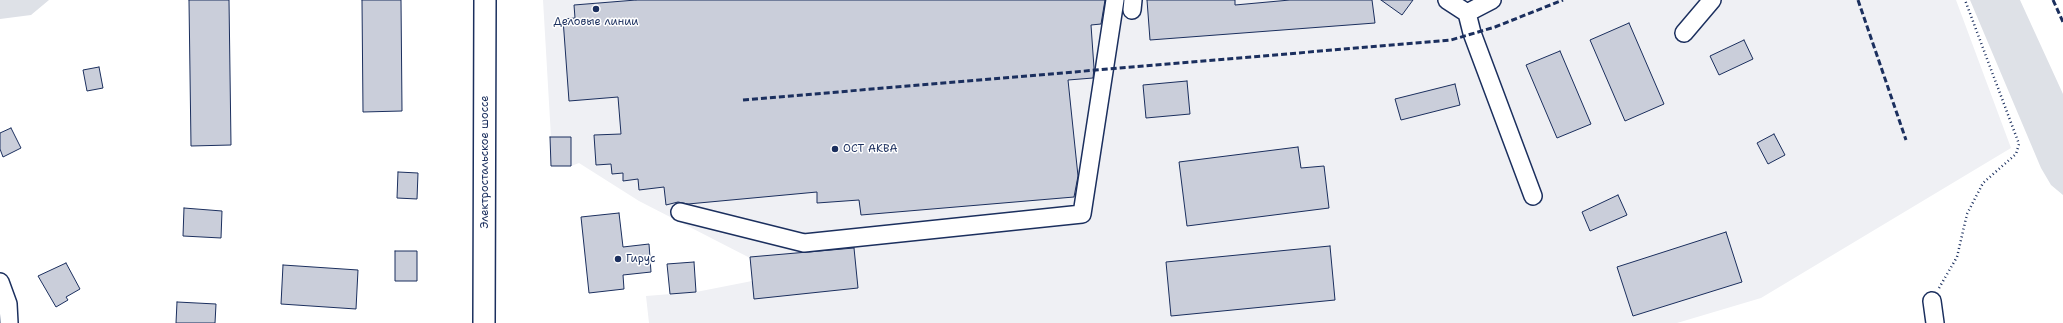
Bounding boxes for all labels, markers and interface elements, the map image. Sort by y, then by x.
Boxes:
marker: Деловые линии [591,4,601,14]
place label: Деловые линии [554,15,638,29]
street label: Электростальское шоссе [478,95,492,229]
place label: ОСТ АКВА [843,142,897,156]
marker: ОСТ АКВА [830,144,840,154]
place label: Гирус [626,252,656,266]
marker: Гирус [613,254,623,264]

